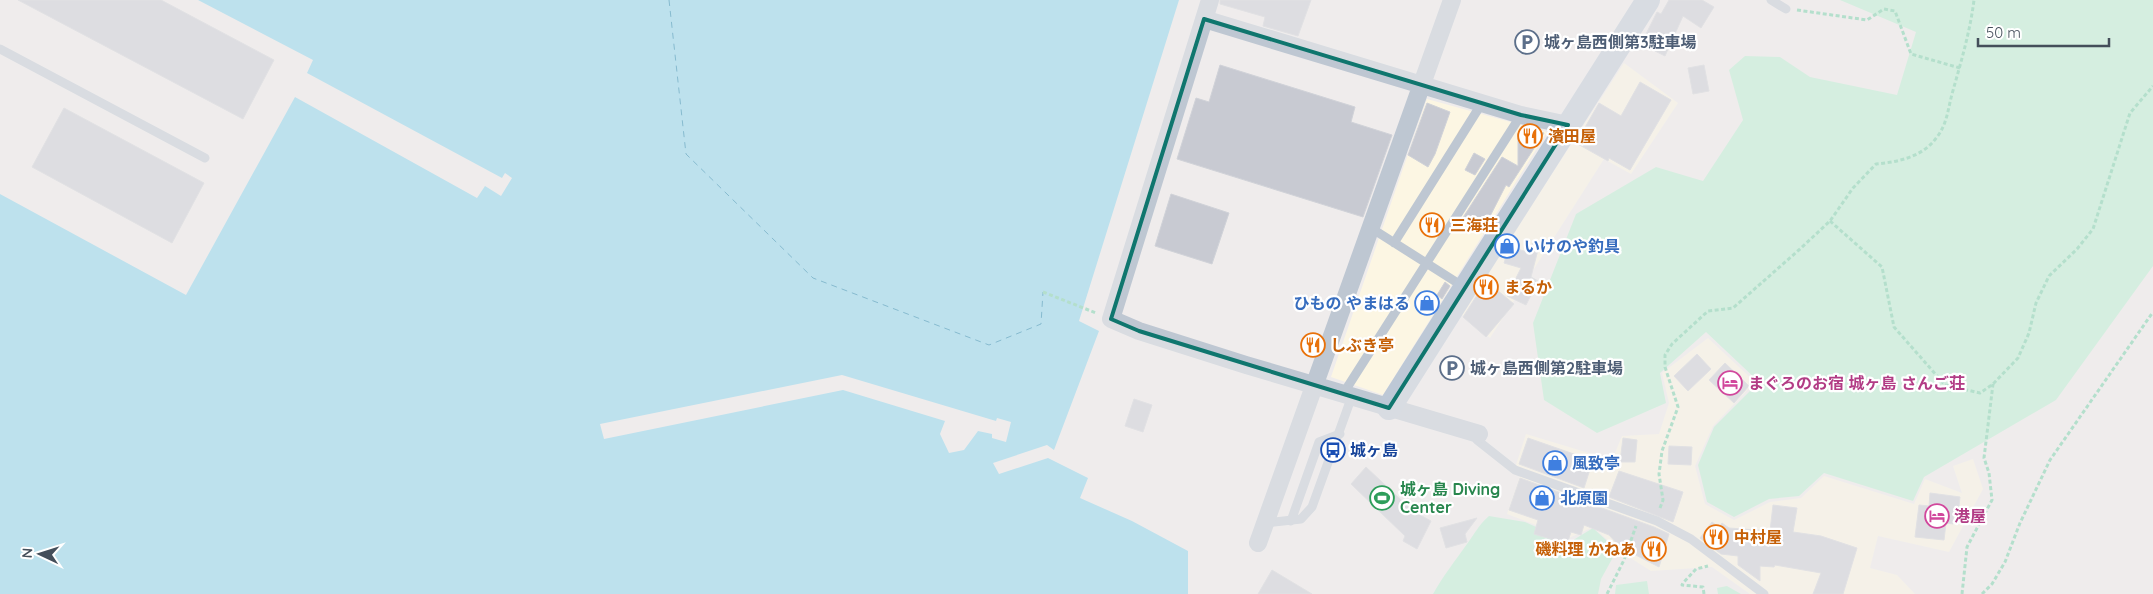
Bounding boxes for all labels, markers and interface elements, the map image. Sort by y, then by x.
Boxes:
scale bar [1978,15,2109,47]
text: 50 m [1986,23,2021,42]
parking icon: 城ヶ島西側第3駐車場 [1514,29,1540,55]
place label: 城ヶ島西側第3駐車場 [1544,32,1697,52]
restaurant icon: 濱田屋 [1517,123,1543,149]
place label: 濱田屋 [1548,126,1596,146]
restaurant icon: 三海荘 [1419,212,1445,238]
place label: 三海荘 [1450,215,1498,235]
shop icon: いけのや釣具 [1494,233,1520,259]
place label: いけのや釣具 [1524,236,1620,256]
restaurant icon: まるか [1473,274,1499,300]
place label: まるか [1504,277,1552,297]
shop icon: ひもの やまはる [1414,290,1440,316]
place label: ひもの やまはる [1294,293,1410,313]
restaurant icon: しぶき亭 [1300,332,1326,358]
place label: しぶき亭 [1330,335,1394,355]
parking icon: 城ヶ島西側第2駐車場 [1439,355,1465,381]
place label: 城ヶ島西側第2駐車場 [1470,358,1623,378]
hotel icon: まぐろのお宿 城ヶ島 さんご荘 [1717,370,1743,396]
place label: まぐろのお宿 城ヶ島 さんご荘 [1748,373,1965,393]
bus stop icon: 城ヶ島 [1320,437,1346,463]
place label: 城ヶ島 [1350,440,1398,460]
shop icon: 風致亭 [1542,450,1568,476]
place label: 風致亭 [1572,453,1620,473]
place label: 城ヶ島 Diving Center [1400,479,1500,517]
sports icon: 城ヶ島 Diving Center [1369,485,1395,511]
shop icon: 北原園 [1529,485,1555,511]
place label: 北原園 [1560,488,1608,508]
hotel icon: 港屋 [1924,503,1950,529]
place label: 港屋 [1954,506,1986,526]
restaurant icon: 中村屋 [1703,524,1729,550]
place label: 中村屋 [1734,527,1782,547]
north arrow [15,529,65,579]
restaurant icon: 磯料理 かねあ [1641,536,1667,562]
place label: 磯料理 かねあ [1536,539,1636,559]
text: N [18,547,36,559]

